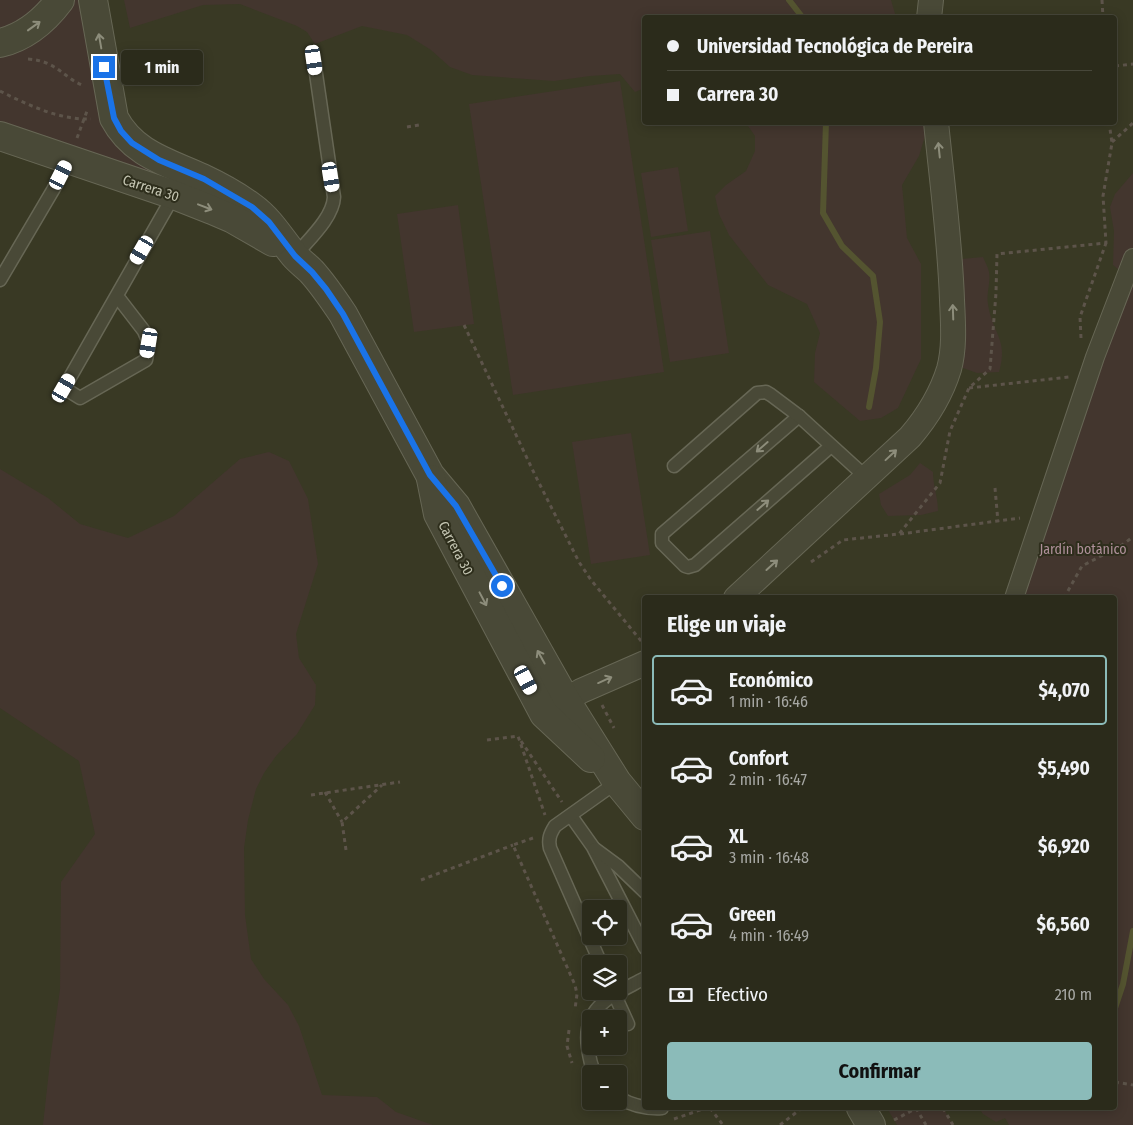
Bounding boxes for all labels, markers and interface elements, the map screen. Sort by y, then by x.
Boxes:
one-way arrow [27,21,40,32]
one-way arrow [94,33,104,49]
text: Universidad Tecnológica de Pereira [697,35,973,58]
car [304,44,323,76]
callout: 1 min [122,50,204,84]
route end [93,56,115,78]
text: 1 min [145,58,179,77]
text: Carrera 30 [697,83,778,106]
one-way arrow [934,142,944,158]
car [47,158,74,192]
car [321,161,340,193]
street label: Carrera 30 [120,171,181,206]
one-way arrow [198,204,213,213]
car [128,233,155,267]
one-way arrow [948,304,957,320]
car [139,327,158,359]
car [50,371,77,405]
one-way arrow [755,442,768,453]
one-way arrow [885,449,898,461]
one-way arrow [757,499,770,511]
street label: Carrera 30 [434,518,477,578]
park label: Jardín botánico [1039,541,1127,558]
one-way arrow [765,559,778,571]
route start [491,575,513,597]
one-way arrow [478,592,488,607]
text: Elige un viaje [667,611,786,638]
one-way arrow [536,649,546,664]
car [512,663,539,697]
icon: car [669,668,714,713]
text: Económico [729,669,813,692]
one-way arrow [597,675,612,685]
text: $4,070 [1038,679,1090,702]
text: 1 min · 16:46 [729,692,808,711]
icon: car [669,746,714,791]
text: Confort [729,747,789,770]
text: $5,490 [1038,757,1090,780]
text: 2 min · 16:47 [729,770,807,789]
icon: car [669,824,714,869]
text: XL [729,825,748,848]
text: $6,920 [1038,835,1090,858]
text: 3 min · 16:48 [729,848,809,867]
map controls [582,900,627,1110]
button: locate [582,900,627,945]
icon: car [669,902,714,947]
text: Green [729,903,776,926]
text: $6,560 [1036,913,1090,936]
text: 4 min · 16:49 [729,926,809,945]
button: layers [582,955,627,1000]
icon: cash [667,981,695,1009]
text: Efectivo [707,983,768,1006]
text: 210 m [1055,985,1092,1004]
button: + [582,1010,627,1055]
button: Confirmar [667,1042,1092,1100]
button: − [582,1065,627,1110]

